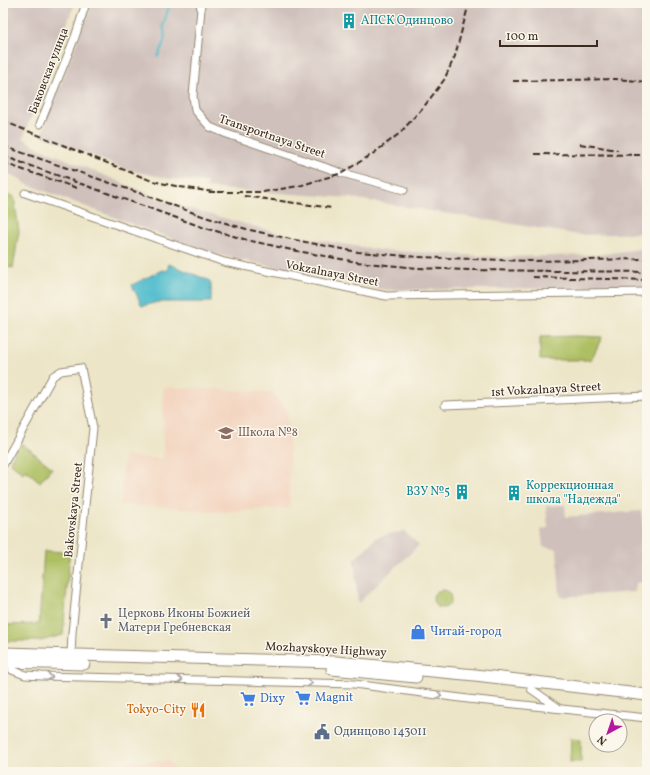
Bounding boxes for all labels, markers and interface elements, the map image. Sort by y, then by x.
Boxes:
building icon: АПСК Одинцово [340,12,358,30]
place label: АПСК Одинцово [361,13,453,29]
scale bar [500,22,597,48]
street label: Баковская улица [25,25,73,117]
text: 100 m [506,29,539,45]
street label: Transportnaya Street [217,111,327,163]
street label: Vokzalnaya Street [284,257,380,291]
street label: 1st Vokzalnaya Street [490,379,602,401]
school or university icon: Школа №8 [217,424,235,442]
place label: Школа №8 [238,425,298,441]
street label: Bakovskaya Street [61,461,87,559]
place label: Коррекционная школа "Надежда" [526,478,621,508]
building icon: ВЗУ №5 [453,483,471,501]
place label: ВЗУ №5 [406,484,450,500]
building icon: Коррекционная школа "Надежда" [505,484,523,502]
place label: Церковь Иконы Божией Матери Гребневская [118,606,250,636]
church icon: Церковь Иконы Божией Матери Гребневская [97,612,115,630]
shop icon: Читай-город [409,623,427,641]
place label: Читай-город [430,624,502,640]
street label: Mozhayskoye Highway [265,639,388,661]
one-way arrow [47,672,53,681]
one-way arrow [177,676,183,684]
one-way arrow [307,679,313,687]
supermarket icon: Magnit [294,689,312,707]
supermarket icon: Dixy [239,690,257,708]
place label: Magnit [315,690,353,706]
one-way arrow [436,690,443,699]
place label: Dixy [260,691,286,707]
restaurant icon: Tokyo-City [189,701,207,719]
place label: Tokyo-City [127,702,186,718]
north arrow [588,713,628,753]
public building icon: Одинцово 143011 [313,723,331,741]
place label: Одинцово 143011 [334,724,427,740]
text: N [595,731,610,748]

